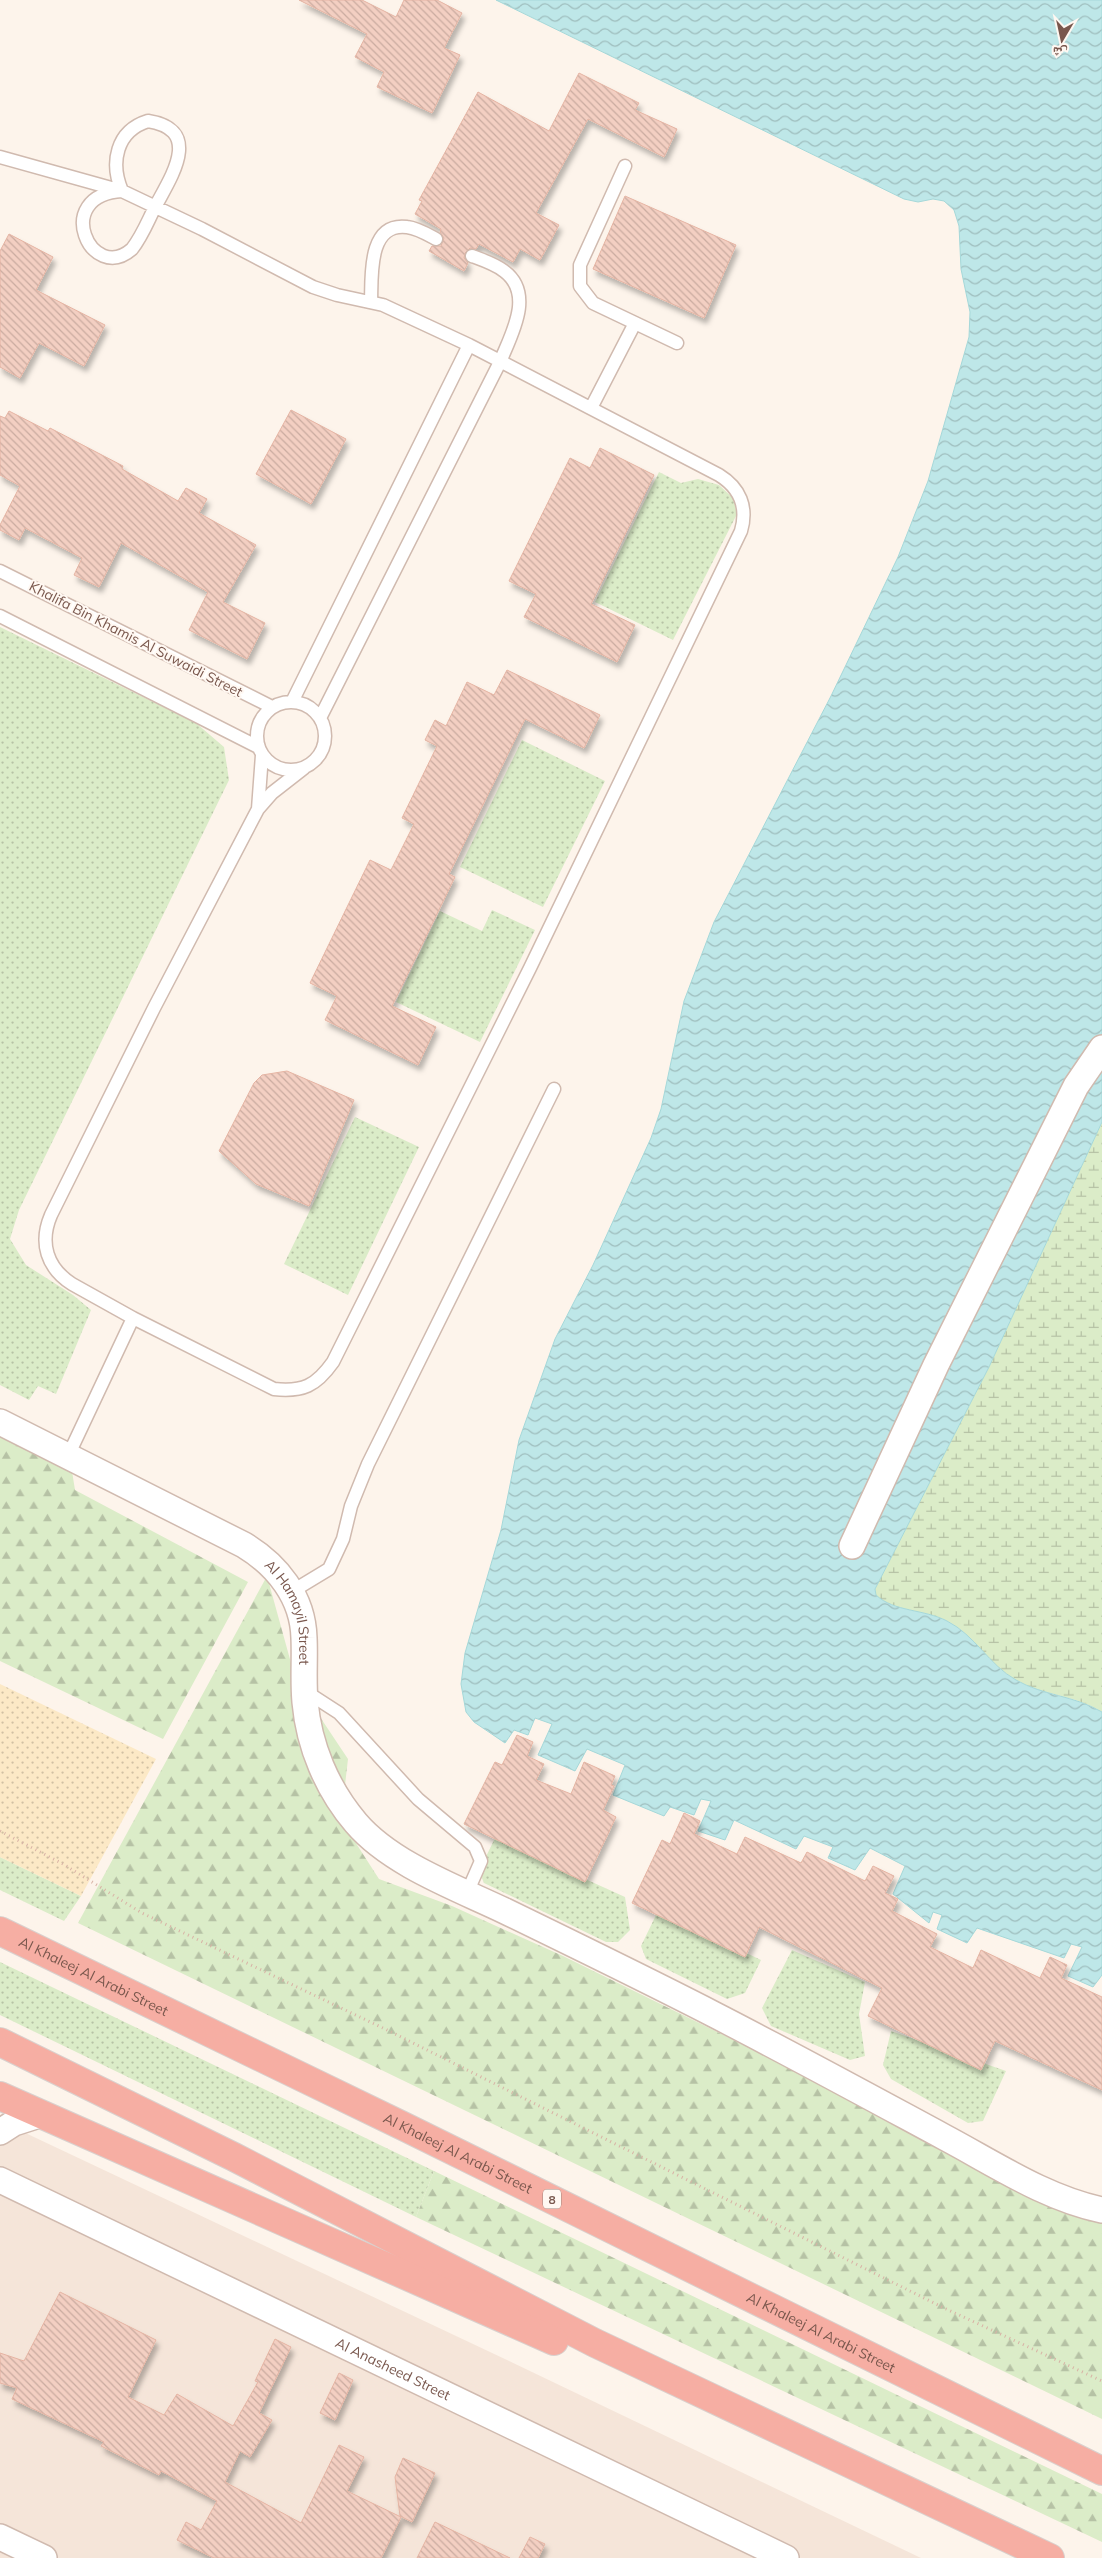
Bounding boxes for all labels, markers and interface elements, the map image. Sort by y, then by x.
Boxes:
north arrow [1037,15,1087,65]
text: ش [1051,43,1069,63]
street label: Khalifa Bin Khamis Al Suwaidi Street [26,577,246,701]
street label: Al Hamayil Street [261,1556,313,1665]
street label: Al Khaleej Al Arabi Street [16,1933,171,2020]
street label: Al Khaleej Al Arabi Street [381,2109,535,2197]
road number: 8 [543,2190,561,2208]
street label: Al Khaleej Al Arabi Street [744,2288,899,2377]
street label: Al Anasheed Street [332,2334,453,2404]

